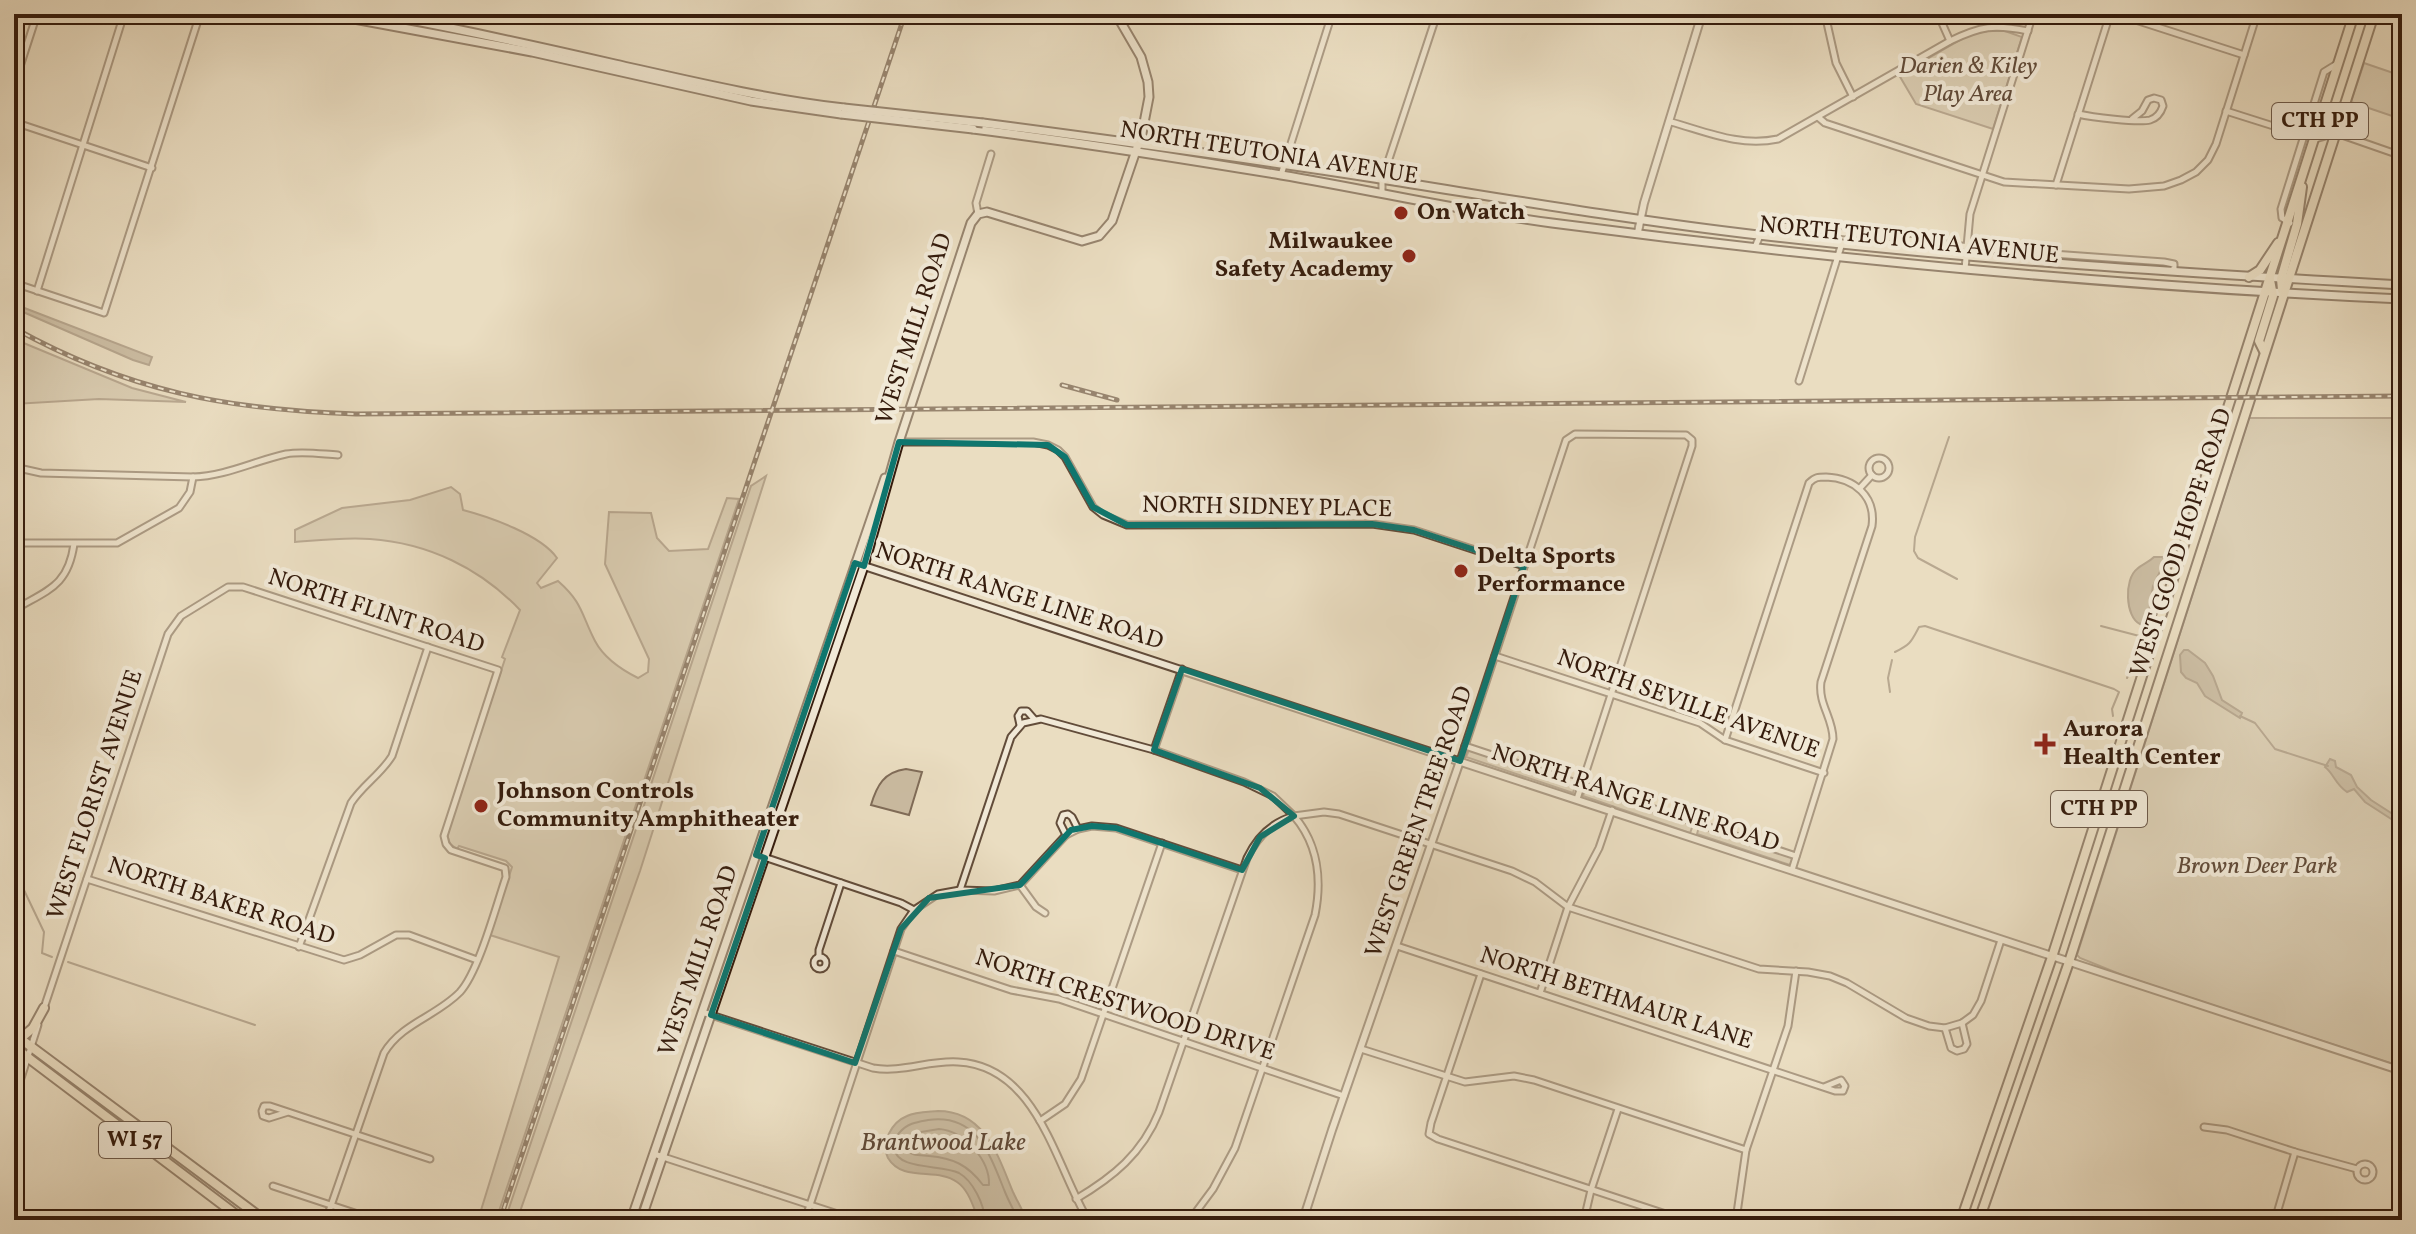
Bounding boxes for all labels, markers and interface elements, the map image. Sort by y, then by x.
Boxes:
park label: Darien & Kiley Play Area [1899,50,2037,112]
road number: CTH PP [2272,103,2368,139]
street label: NORTH TEUTONIA AVENUE [1117,114,1421,194]
place label: On Watch [1417,196,1525,230]
marker: On Watch [1392,204,1410,222]
street label: NORTH TEUTONIA AVENUE [1757,208,2061,274]
place label: Milwaukee Safety Academy [1215,225,1394,287]
street label: WEST MILL ROAD [868,229,962,429]
marker: Milwaukee Safety Academy [1400,247,1418,265]
street label: WEST GOOD HOPE ROAD [2122,404,2242,682]
street label: NORTH SIDNEY PLACE [1141,489,1393,527]
street label: NORTH RANGE LINE ROAD [871,534,1167,660]
place label: Delta Sports Performance [1477,540,1625,602]
street label: NORTH FLINT ROAD [263,561,489,663]
marker: Delta Sports Performance [1452,562,1470,580]
street label: NORTH SEVILLE AVENUE [1552,642,1824,768]
street label: WEST FLORIST AVENUE [39,665,153,925]
street label: WEST GREEN TREE ROAD [1358,682,1482,962]
place label: Aurora Health Center [2063,713,2221,775]
marker: Aurora Health Center [2034,733,2056,755]
street label: NORTH RANGE LINE ROAD [1487,736,1783,862]
place label: Johnson Controls Community Amphitheater [496,775,799,837]
road number: CTH PP [2051,791,2147,827]
marker: Johnson Controls Community Amphitheater [472,797,490,815]
street label: NORTH BAKER ROAD [103,849,339,955]
park label: Brown Deer Park [2177,850,2337,884]
street label: WEST MILL ROAD [650,861,748,1061]
street label: NORTH BETHMAUR LANE [1475,939,1757,1059]
street label: NORTH CRESTWOOD DRIVE [971,941,1279,1071]
road number: WI 57 [99,1122,171,1158]
water label: Brantwood Lake [860,1125,1026,1161]

